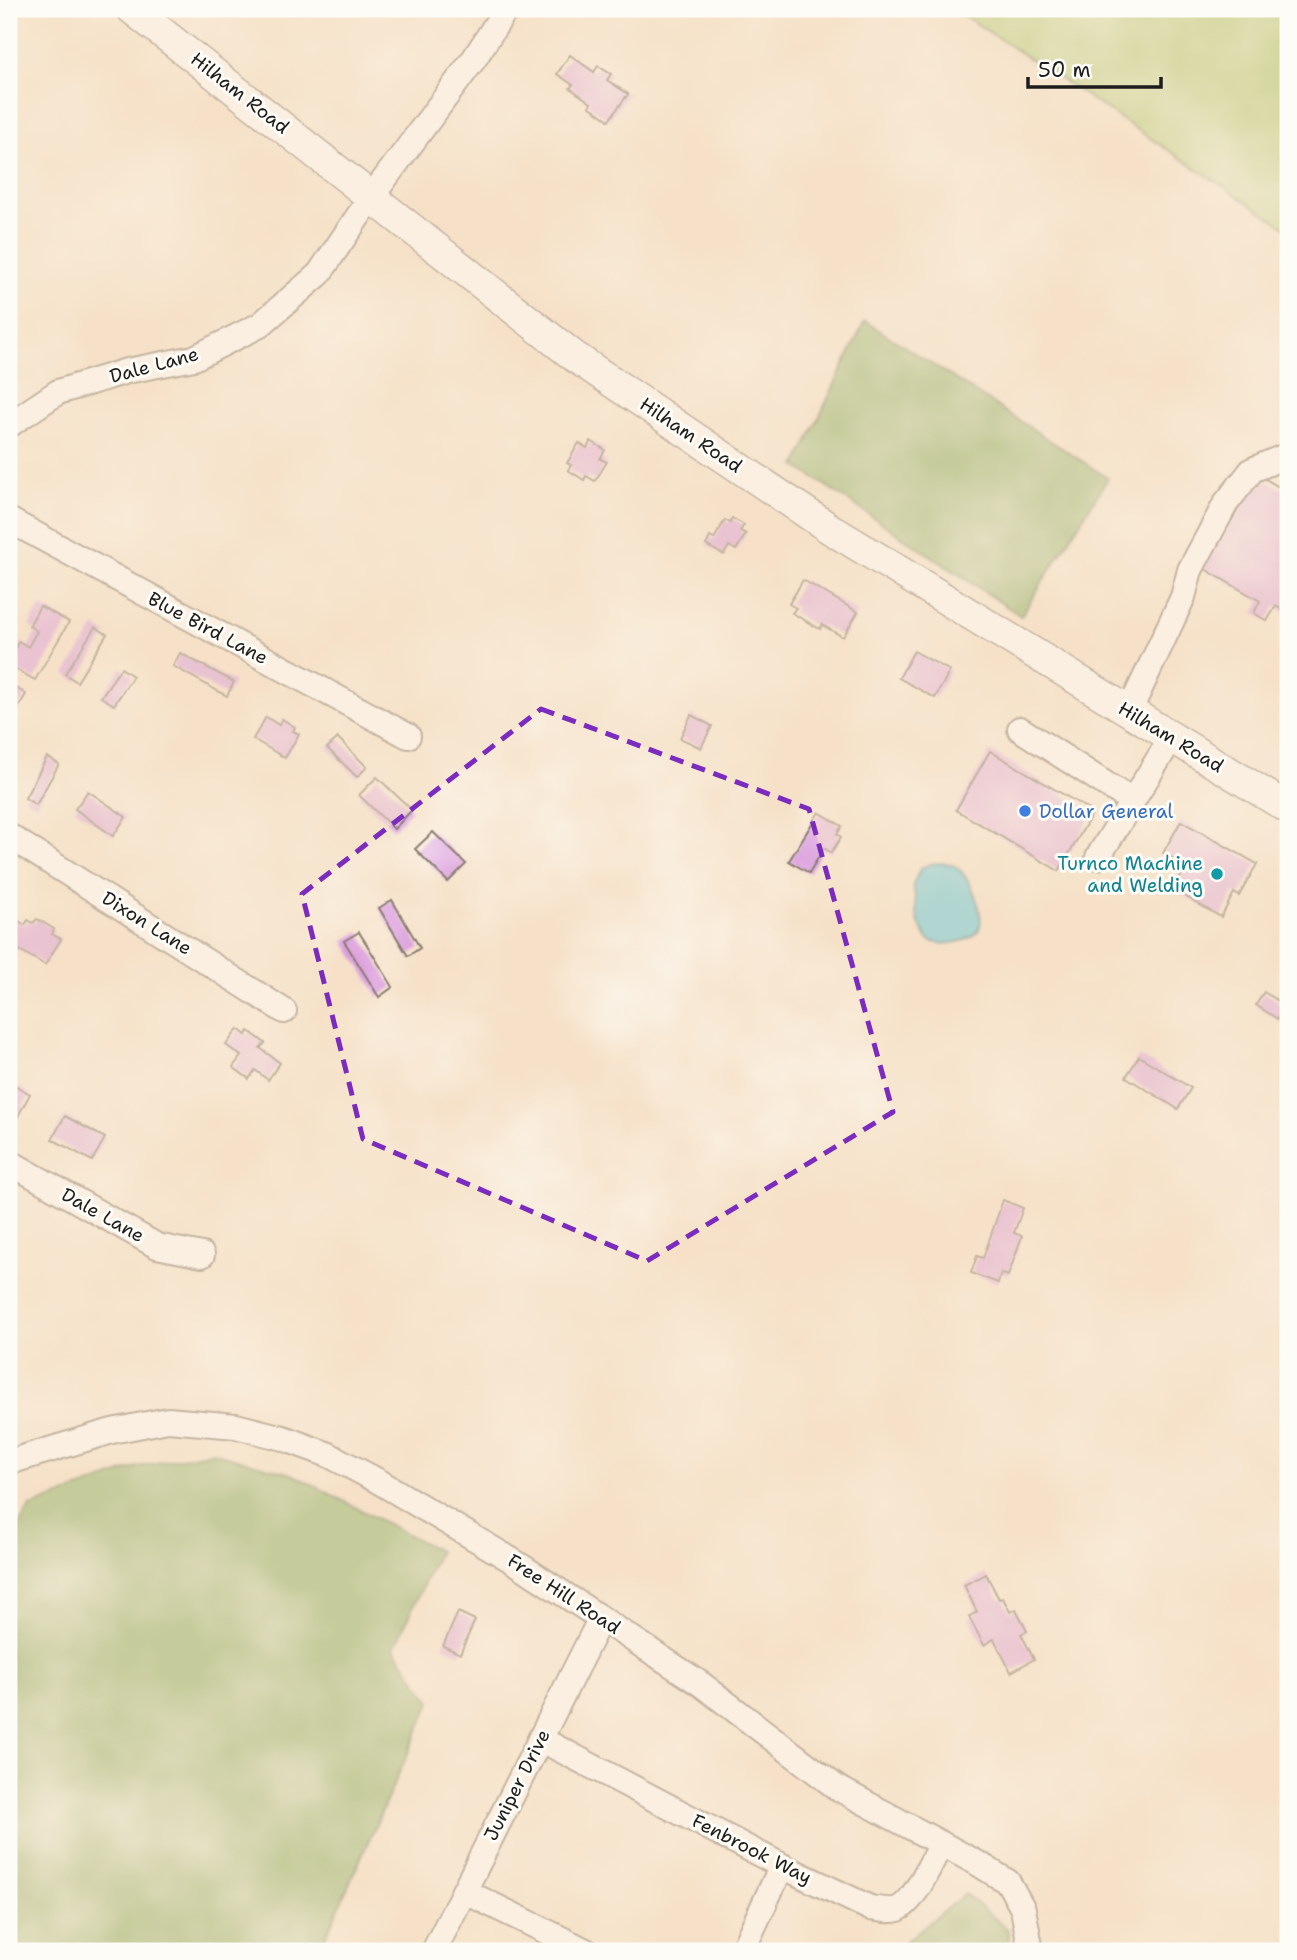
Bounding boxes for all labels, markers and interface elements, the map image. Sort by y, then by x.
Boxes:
scale bar [1028,46,1160,90]
street label: Hilham Road [186,47,294,139]
text: 50 m [1038,56,1091,84]
street label: Dale Lane [107,341,201,389]
street label: Hilham Road [635,391,747,479]
street label: Blue Bird Lane [144,586,272,670]
street label: Hilham Road [1114,696,1228,778]
place label: Dollar General [1039,799,1173,824]
marker: Dollar General [1017,803,1033,819]
place label: Turnco Machine and Welding [1057,851,1203,898]
marker: Turnco Machine and Welding [1209,866,1225,882]
street label: Dixon Lane [97,885,197,961]
street label: Dale Lane [57,1182,149,1248]
street label: Free Hill Road [503,1548,625,1640]
street label: Juniper Drive [478,1725,556,1845]
street label: Fenbrook Way [688,1808,816,1890]

